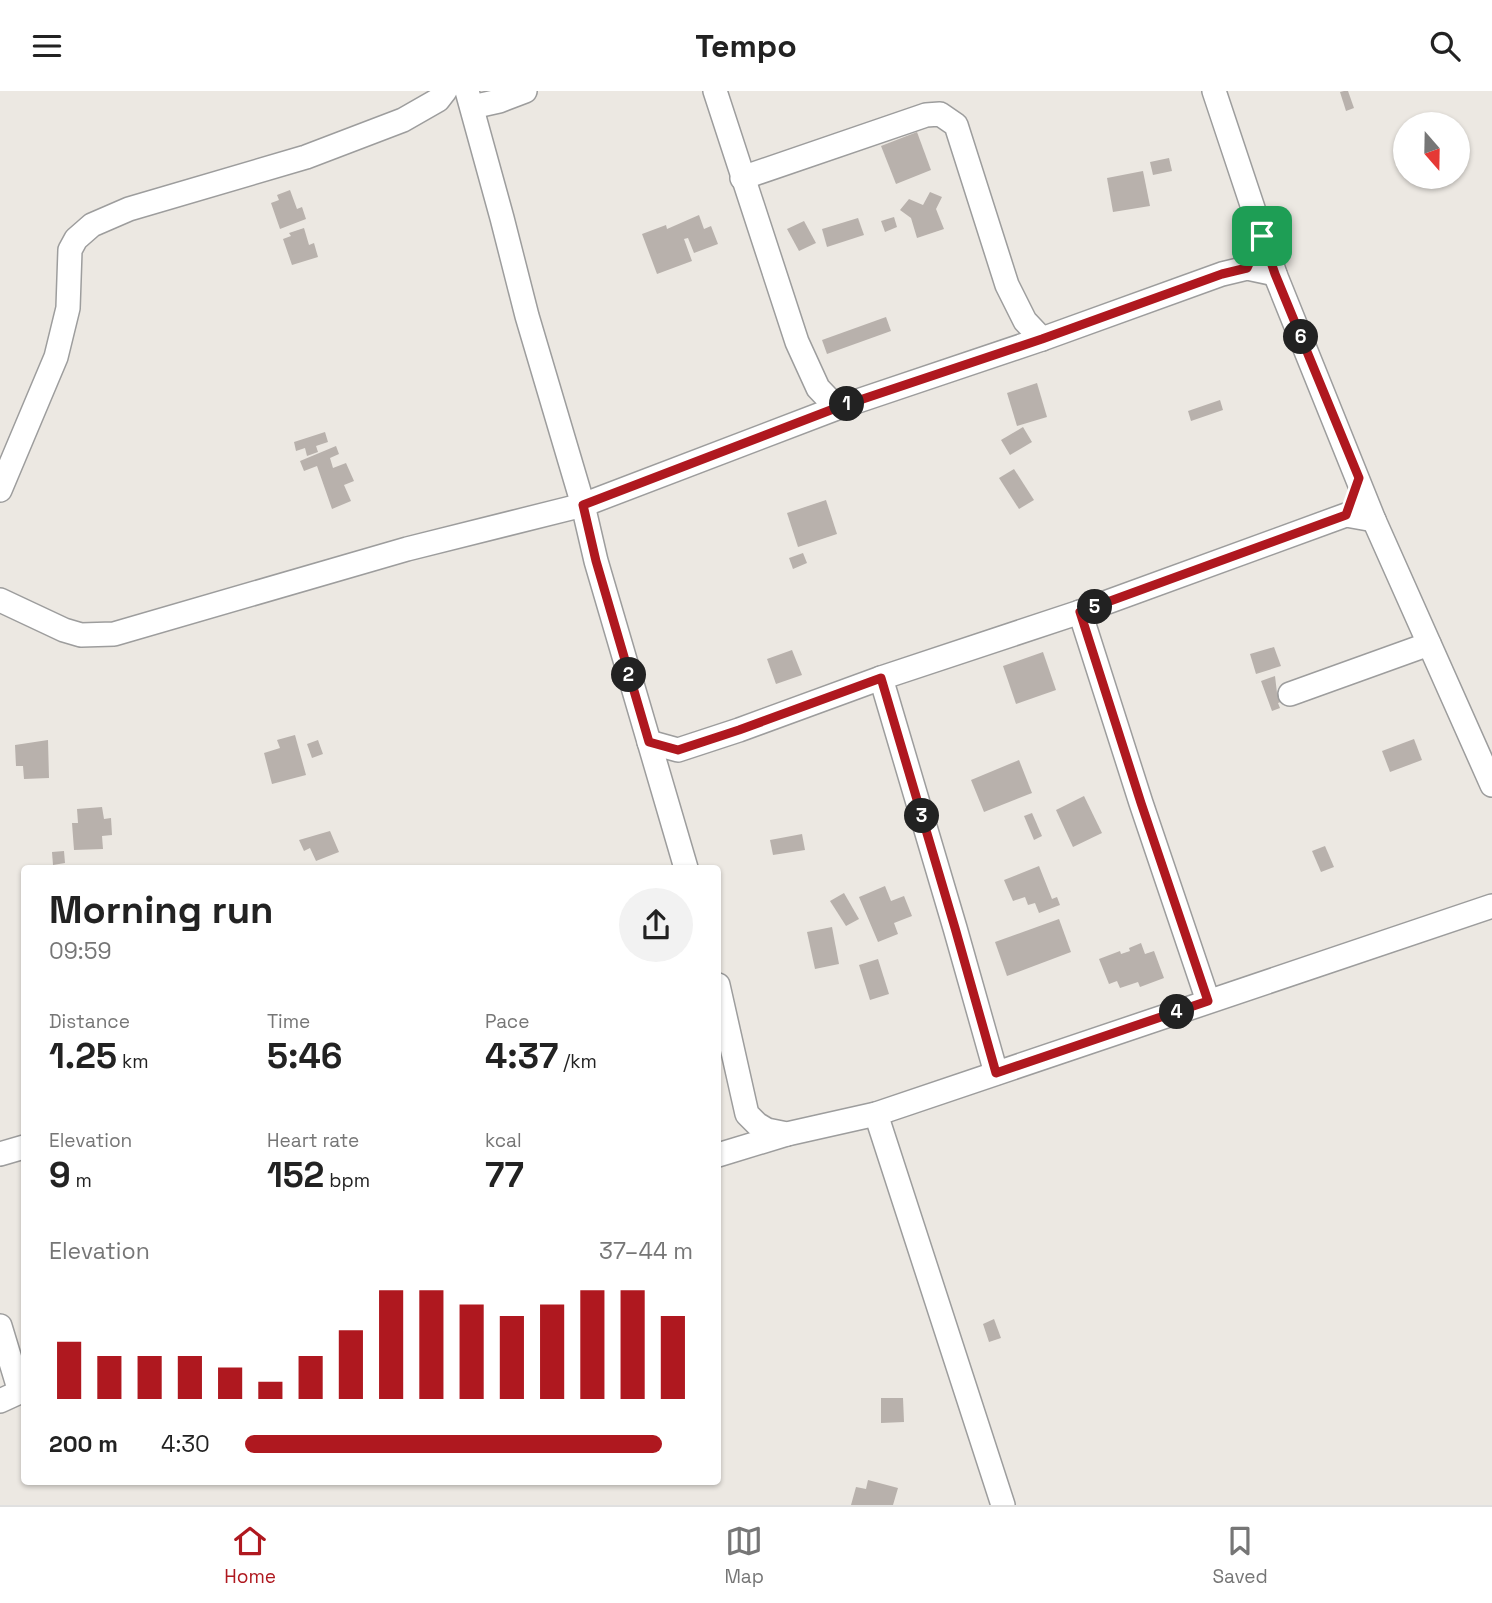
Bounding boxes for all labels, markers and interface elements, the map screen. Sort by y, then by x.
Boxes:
text: Tempo [695,26,797,66]
icon: menu [28,27,66,65]
icon: search [1426,27,1464,65]
north arrow [1393,112,1470,189]
map controls [1393,112,1470,189]
pin [1232,206,1292,266]
icon: arrive [1243,217,1281,255]
pin: 6 [1284,320,1318,355]
text: 6 [1295,324,1306,349]
pin: 1 [830,387,864,421]
text: 1 [842,391,851,416]
pin: 5 [1078,589,1112,625]
text: 5 [1089,594,1100,619]
pin: 2 [612,657,646,693]
text: 2 [623,662,634,687]
pin: 3 [904,799,940,833]
text: 3 [916,803,927,828]
text: Morning run [49,886,274,934]
button: share [619,888,693,962]
text: 09:59 [49,936,112,966]
pin: 4 [1160,995,1194,1030]
text: 4 [1170,999,1183,1024]
text: Distance [49,1009,130,1034]
text: Time [267,1009,310,1034]
text: Pace [485,1009,529,1034]
text: 1.25 [49,1034,117,1078]
text: 5:46 [267,1034,342,1078]
text: 4:37 [485,1034,558,1078]
text: km [117,1049,149,1074]
text: /km [558,1049,597,1074]
text: Elevation [49,1128,132,1153]
text: Heart rate [267,1128,359,1153]
text: kcal [485,1128,522,1153]
text: 9 [49,1153,71,1197]
text: 152 [267,1153,324,1197]
text: 77 [485,1153,524,1197]
text: m [71,1168,92,1193]
text: bpm [324,1168,370,1193]
text: Elevation [49,1236,150,1266]
text: 37–44 m [599,1236,693,1266]
text: 200 m [49,1429,118,1459]
text: 4:30 [161,1429,210,1459]
tab: Home [224,1522,276,1589]
tab: Map [724,1522,764,1589]
tab: Saved [1212,1522,1268,1589]

